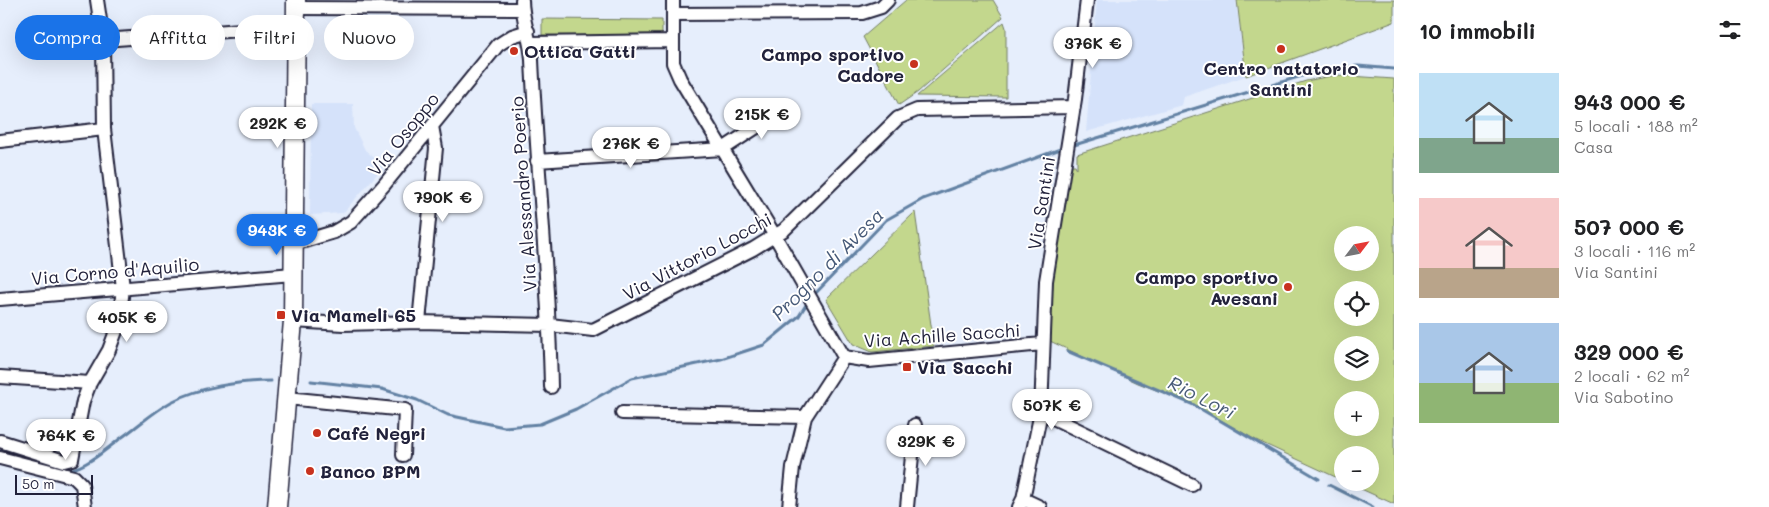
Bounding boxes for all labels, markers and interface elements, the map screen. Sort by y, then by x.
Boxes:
chip: Compra [15,15,120,60]
chip: Affitta [130,15,225,60]
chip: Filtri [235,15,314,60]
chip: Nuovo [324,15,414,60]
icon: filters [1716,16,1744,44]
text: 10 immobili [1419,17,1536,44]
pin: 376K € [1052,27,1134,69]
text: 376K € [1064,32,1122,53]
place label: Ottica Gatti [524,39,636,63]
place label: Campo sportivo Cadore [761,42,904,87]
marker: Centro natatorio Santini [1275,43,1287,55]
marker: Ottica Gatti [508,45,520,57]
place label: Centro natatorio Santini [1204,56,1359,101]
marker: Campo sportivo Cadore [908,58,920,70]
street label: Via Osoppo [362,87,444,181]
text: 943 000 € [1574,88,1685,115]
icon: home [1459,93,1519,153]
street label: Via Alessandro Poerio [504,95,542,292]
pin: 215K € [721,98,803,140]
text: 215K € [735,103,789,124]
pin: 292K € [237,106,319,149]
text: 292K € [250,112,306,133]
text: 5 locali · 188 m² [1574,115,1698,136]
pin: 276K € [590,126,672,169]
text: 276K € [603,132,659,153]
text: Casa [1574,136,1613,157]
street label: Via Santini [1022,155,1060,251]
pin: 790K € [402,180,484,223]
text: 790K € [414,186,472,207]
water label: Progno di Avesa [765,202,889,326]
street label: Via Vittorio Locchi [618,207,776,305]
text: 507 000 € [1574,213,1684,240]
pin: 943K € [236,214,318,256]
icon: home [1459,218,1519,278]
text: 943K € [248,219,306,240]
north arrow [1334,226,1379,271]
map controls [1334,226,1379,491]
text: 3 locali · 116 m² [1574,240,1695,261]
street label: Via Corno d'Aquilio [30,252,200,290]
text: Via Santini [1574,261,1658,282]
place label: Campo sportivo Avesani [1135,265,1278,310]
marker: Campo sportivo Avesani [1282,281,1294,293]
button: locate [1334,281,1379,326]
pin: 405K € [86,300,168,343]
place label: Via Mameli 65 [291,303,416,327]
text: 405K € [97,306,157,327]
marker: Via Mameli 65 [275,309,287,321]
street label: Via Achille Sacchi [863,318,1021,352]
button: layers [1334,336,1379,381]
text: 329 000 € [1574,338,1684,365]
icon: home [1459,343,1519,403]
place label: Via Sacchi [917,355,1013,379]
marker: Via Sacchi [901,361,913,373]
text: 2 locali · 62 m² [1574,365,1690,386]
water label: Rio Lori [1164,370,1240,425]
text: Via Sabotino [1574,386,1673,407]
pin: 507K € [1011,388,1093,431]
button: + [1334,391,1379,436]
text: 507K € [1023,394,1081,415]
pin: 764K € [25,418,107,461]
place label: Café Negri [327,421,426,445]
text: 764K € [37,424,95,445]
pin: 329K € [885,424,967,467]
marker: Café Negri [311,427,323,439]
text: 329K € [897,430,955,451]
button: − [1334,446,1379,491]
place label: Banco BPM [320,459,421,483]
marker: Banco BPM [304,465,316,477]
scale bar [15,472,92,495]
text: 50 m [22,474,54,493]

